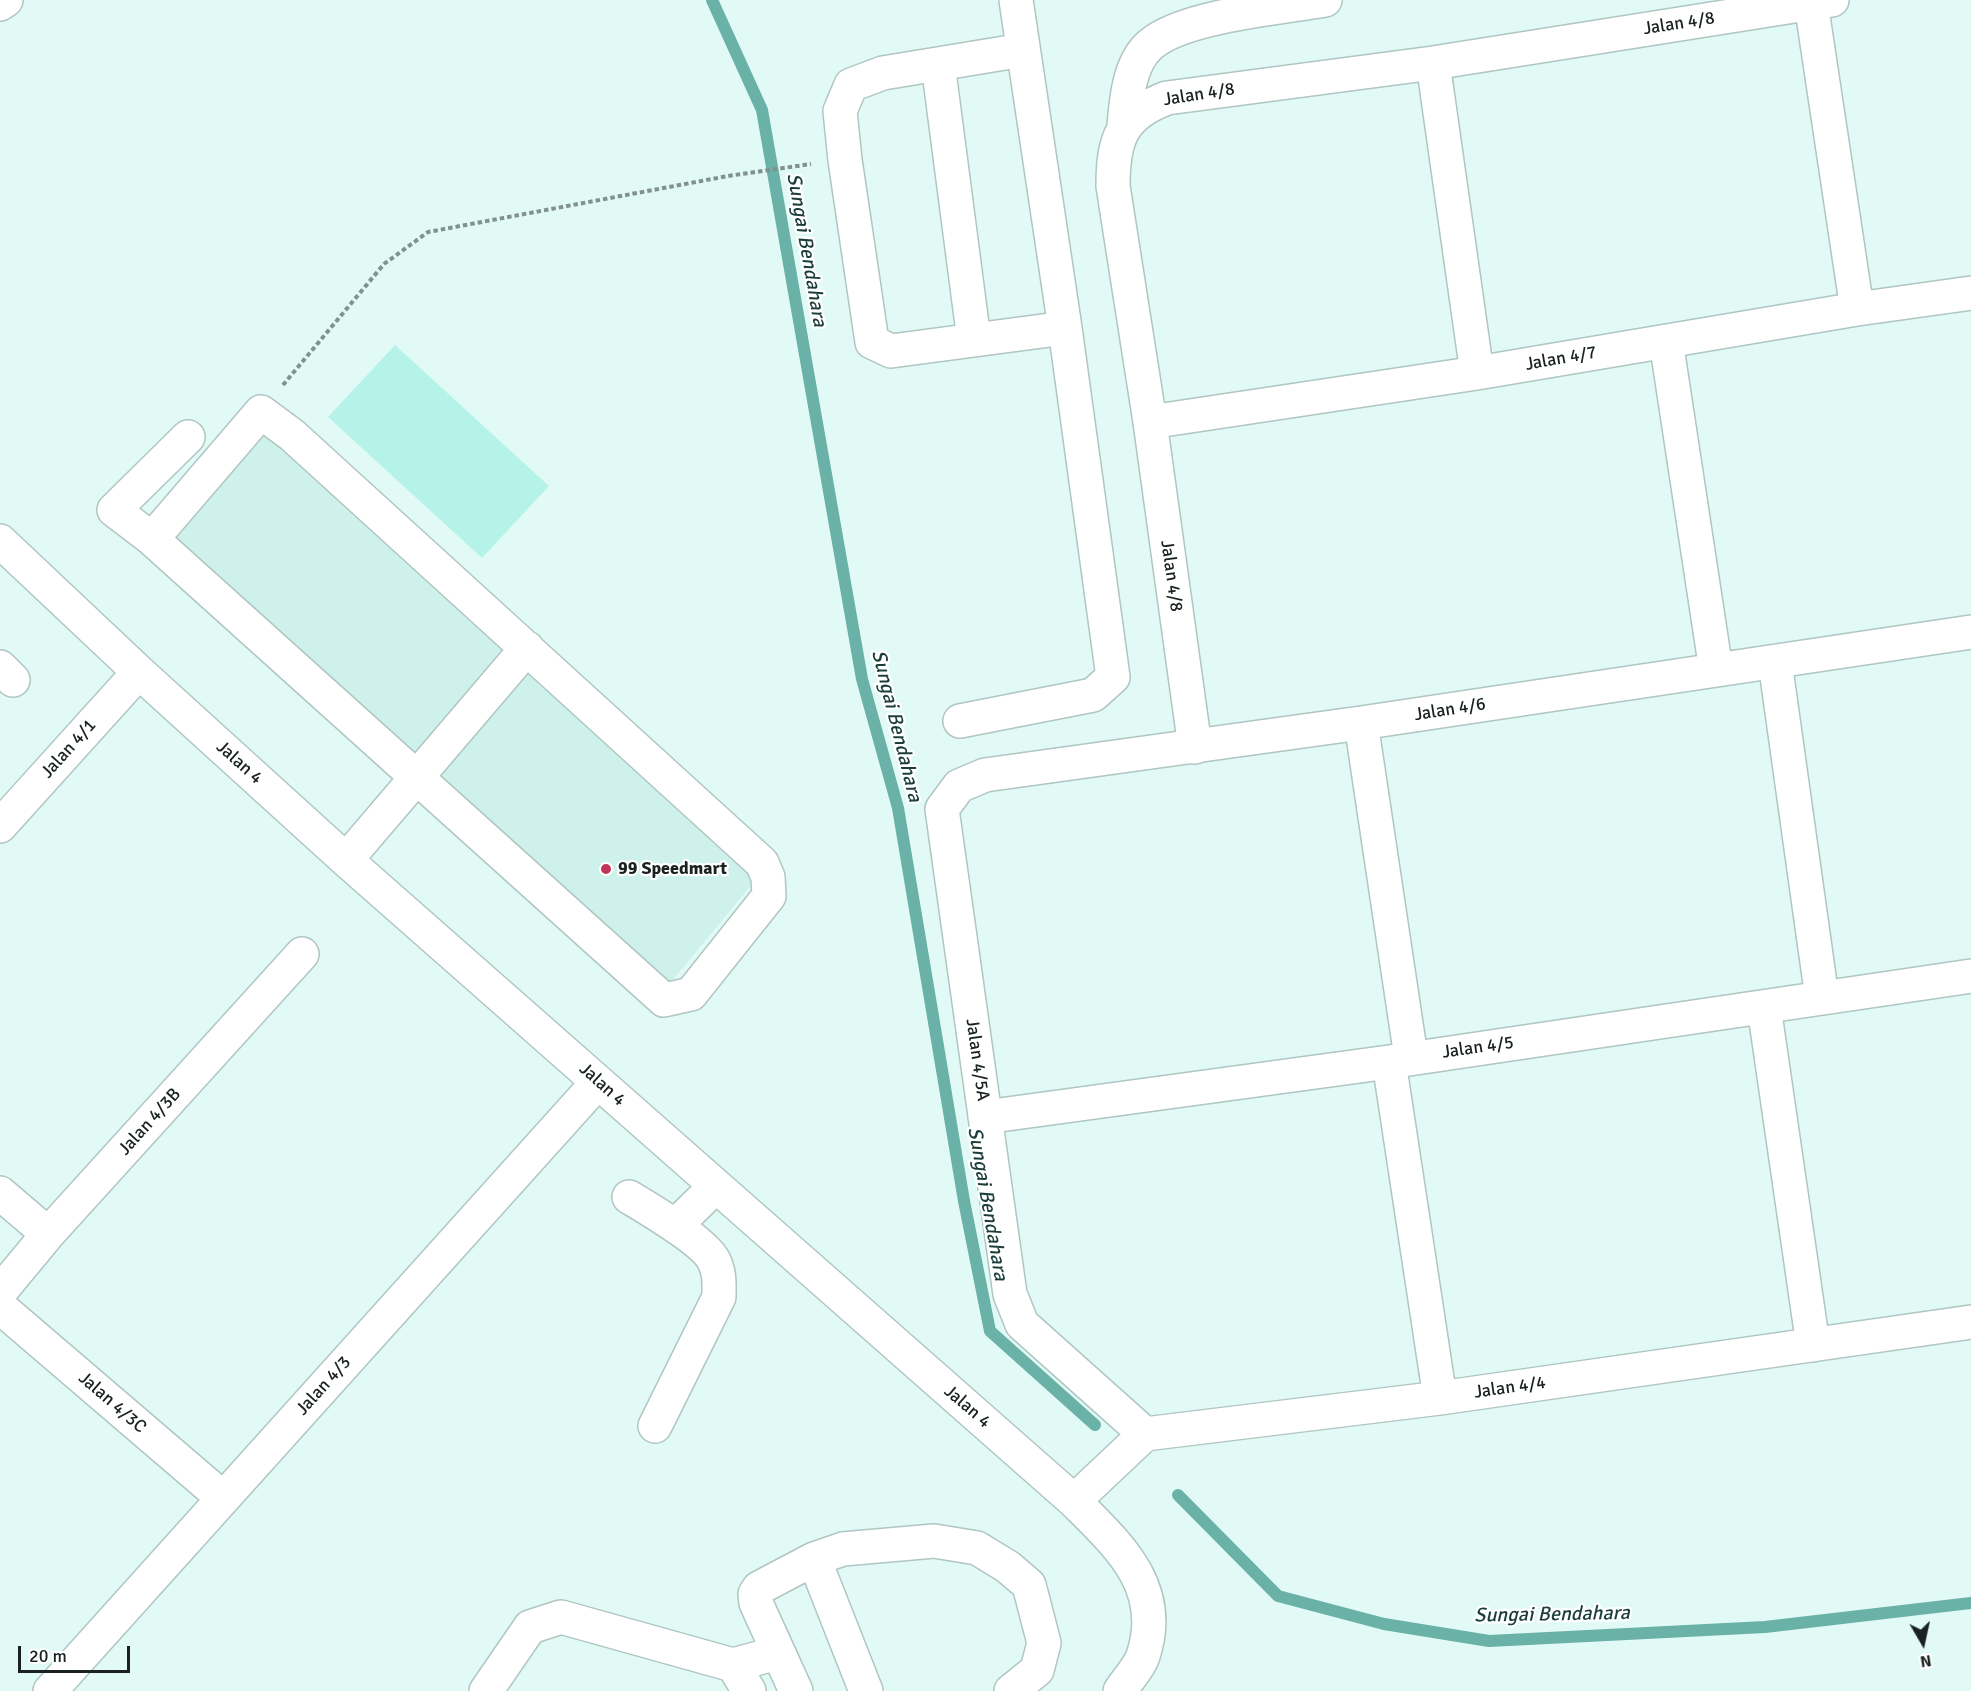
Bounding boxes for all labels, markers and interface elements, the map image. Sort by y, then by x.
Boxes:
street label: Jalan 4/8 [1642,8,1716,40]
street label: Jalan 4/8 [1162,79,1236,111]
water label: Sungai Bendahara [781,171,831,329]
street label: Jalan 4/7 [1524,342,1598,376]
street label: Jalan 4/8 [1155,539,1187,613]
water label: Sungai Bendahara [866,648,926,804]
street label: Jalan 4/6 [1413,694,1487,726]
street label: Jalan 4/1 [37,715,101,783]
street label: Jalan 4 [211,737,267,789]
place label: 99 Speedmart [618,858,727,880]
marker: 99 Speedmart [599,862,613,876]
street label: Jalan 4/5A [961,1017,993,1103]
street label: Jalan 4/5 [1441,1032,1515,1064]
street label: Jalan 4 [574,1059,630,1111]
street label: Jalan 4/3B [114,1084,186,1160]
water label: Sungai Bendahara [962,1125,1012,1283]
street label: Jalan 4/3 [292,1352,356,1420]
street label: Jalan 4/3C [74,1368,150,1438]
street label: Jalan 4/4 [1473,1372,1547,1404]
street label: Jalan 4 [939,1381,995,1433]
water label: Sungai Bendahara [1474,1602,1630,1628]
north arrow [1893,1613,1953,1673]
scale bar [21,1634,134,1672]
text: 20 m [29,1645,67,1667]
text: N [1919,1650,1933,1672]

